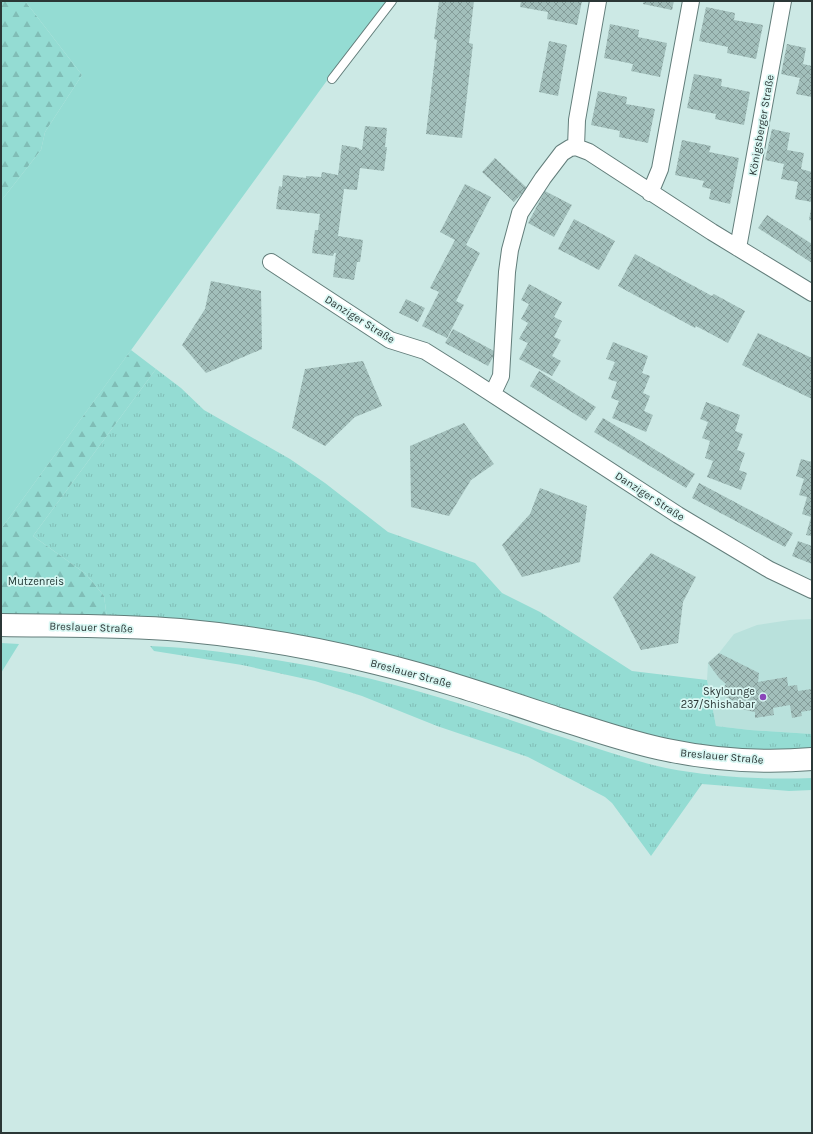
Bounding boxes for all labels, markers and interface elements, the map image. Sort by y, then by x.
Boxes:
street label: Königsberger Straße [746,73,777,177]
street label: Danziger Straße [322,293,397,346]
street label: Danziger Straße [613,469,687,524]
park label: Mutzenreis [8,575,64,588]
street label: Breslauer Straße [49,620,133,635]
street label: Breslauer Straße [369,656,453,691]
place label: Skylounge 237/Shishabar [681,685,755,711]
marker: Skylounge 237/Shishabar [758,692,768,702]
street label: Breslauer Straße [680,746,764,767]

